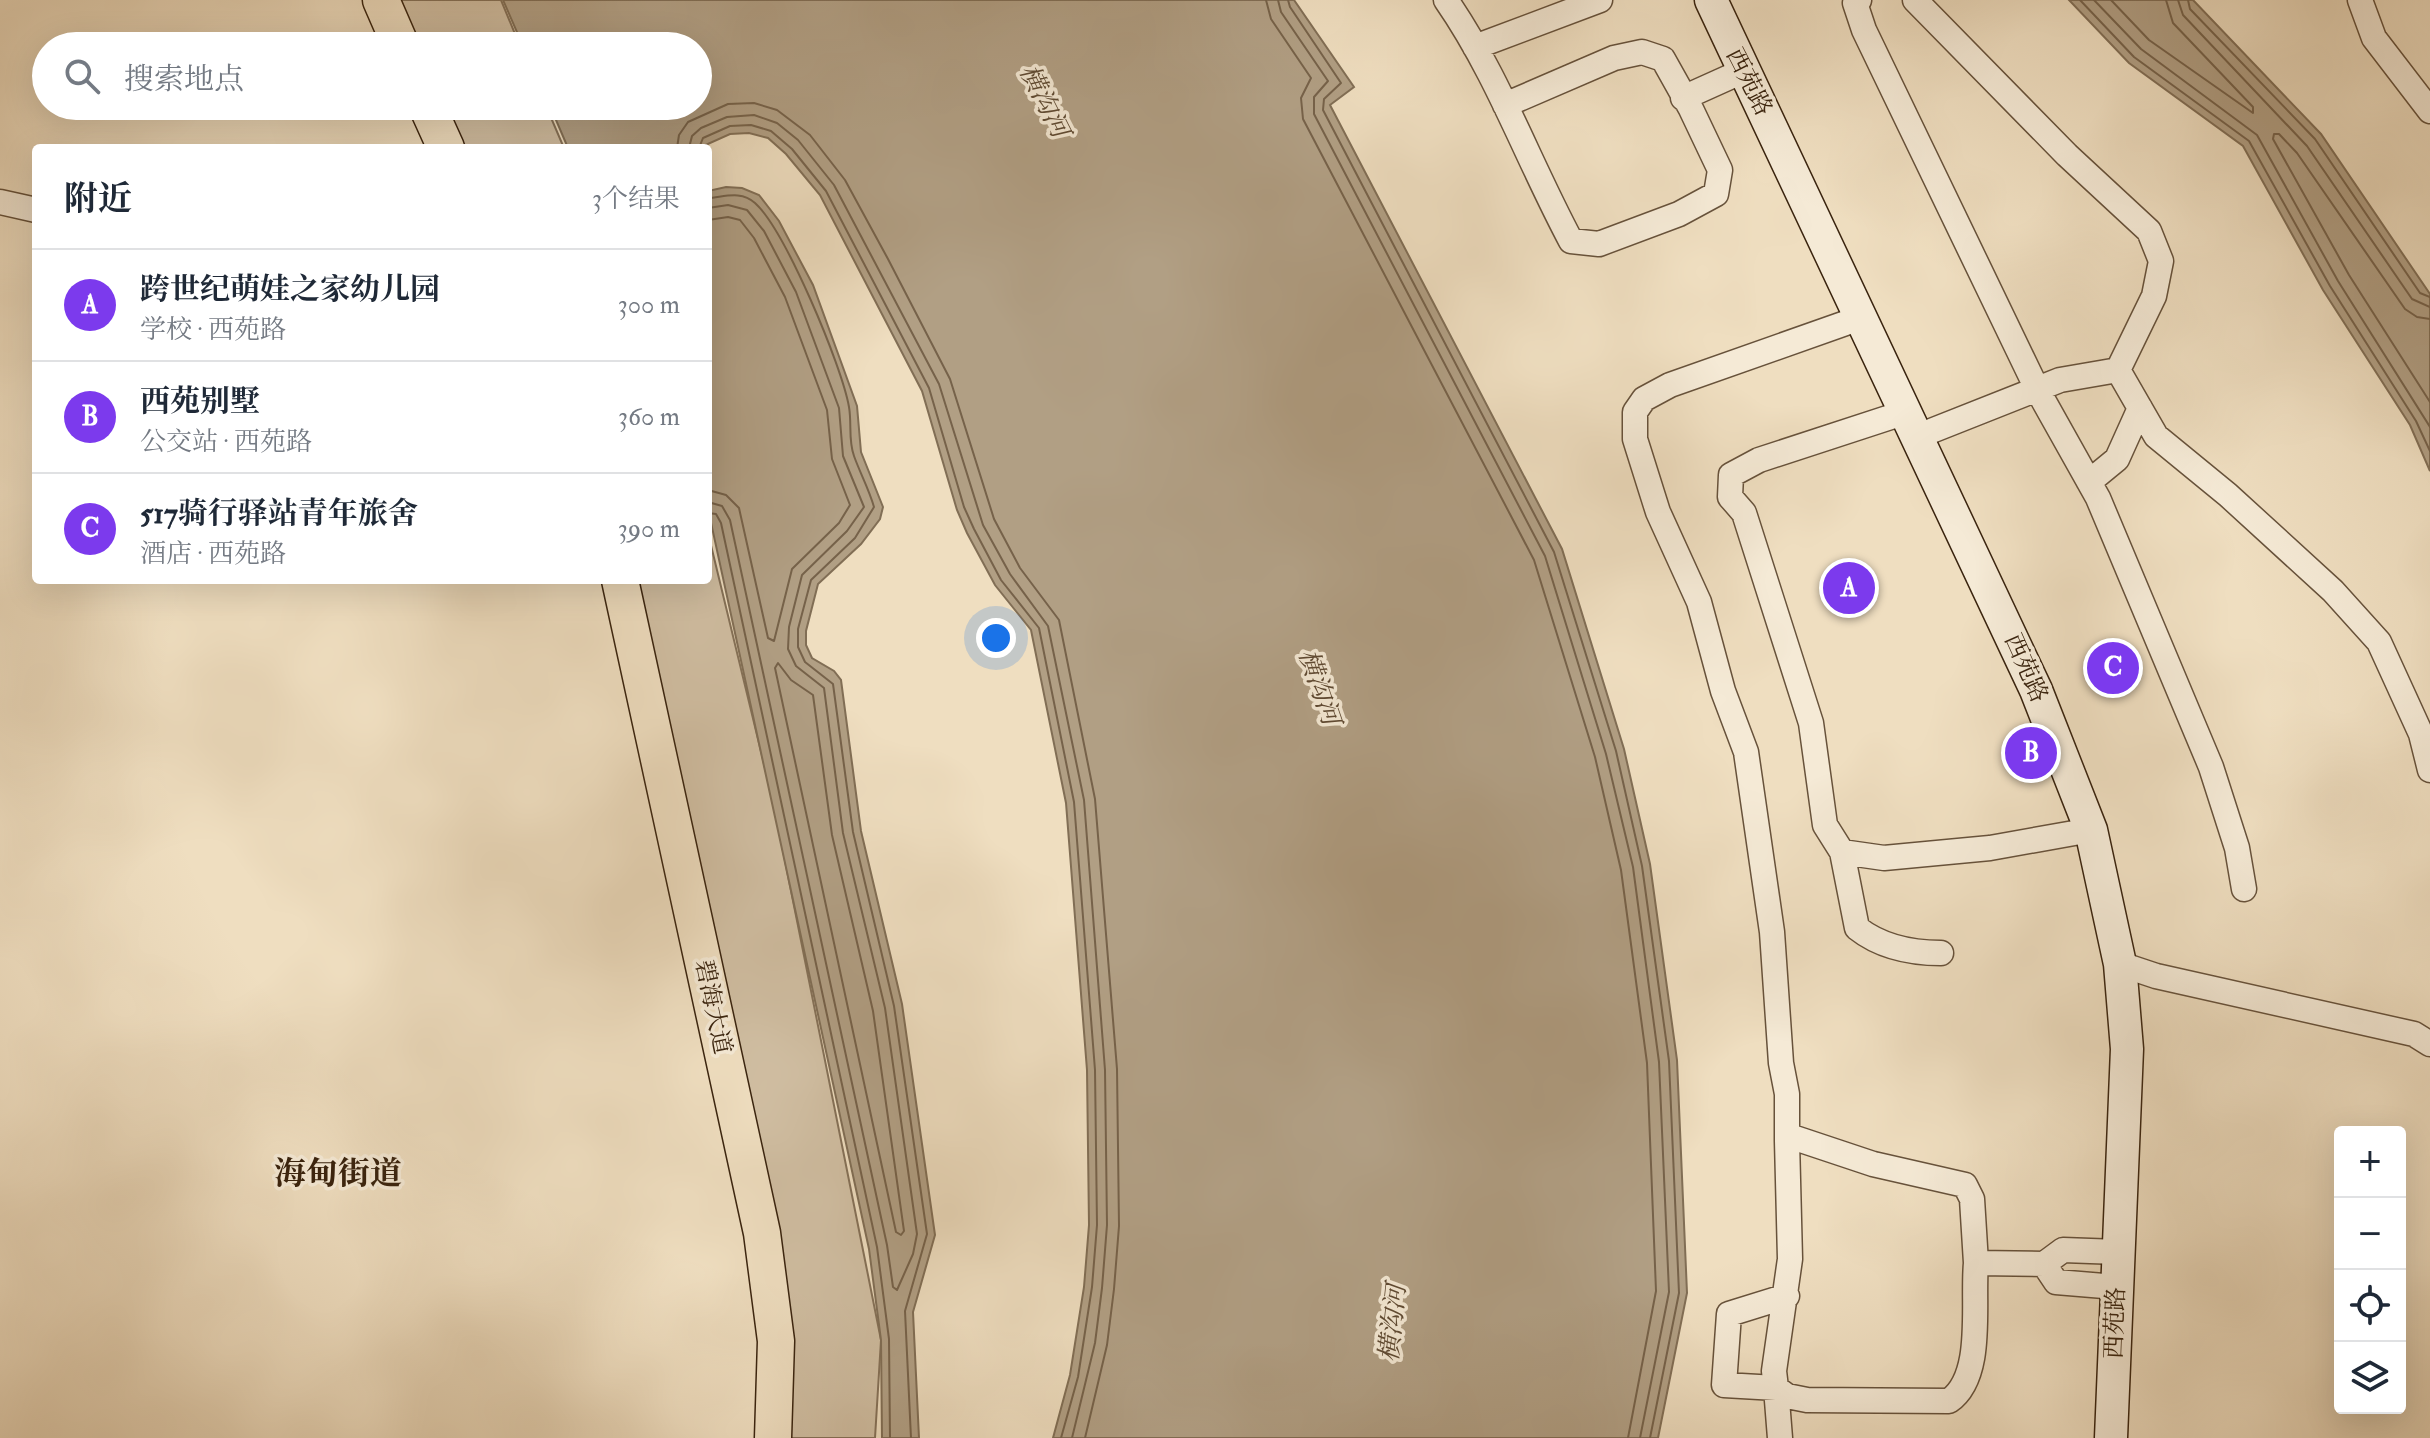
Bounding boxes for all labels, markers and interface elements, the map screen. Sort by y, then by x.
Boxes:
search box [32,32,712,120]
street label: 西苑路 [1719,43,1779,121]
icon: search [60,54,104,98]
water label: 横沟河 [1012,59,1078,147]
text: 搜索地点 [124,61,244,98]
text: 附近 [64,178,132,221]
text: 3个结果 [592,183,680,215]
text: 跨世纪萌娃之家幼儿园 [140,271,440,308]
text: A [82,289,98,321]
text: 300 m [618,289,680,321]
text: 学校 · 西苑路 [140,314,286,346]
text: 西苑别墅 [140,383,260,420]
text: B [81,401,99,433]
text: 360 m [618,401,680,433]
text: 公交站 · 西苑路 [140,426,312,458]
text: 517骑行驿站青年旅舍 [140,495,418,532]
text: C [80,513,100,545]
text: 390 m [618,513,680,545]
text: 酒店 · 西苑路 [140,538,286,570]
pin: A [1823,558,1875,618]
your location [976,618,1016,658]
street label: 西苑路 [1997,629,2055,707]
pin: C [2087,638,2139,698]
water label: 横沟河 [1291,645,1348,733]
pin: B [2005,723,2057,783]
street label: 碧海大道 [688,957,738,1057]
map controls [2334,1126,2406,1414]
button: + [2334,1126,2406,1198]
district label: 海甸街道 [274,1154,402,1194]
button: − [2334,1198,2406,1270]
button: locate [2334,1270,2406,1342]
water label: 横沟河 [1373,1279,1413,1363]
street label: 西苑路 [2098,1286,2132,1360]
button: layers [2334,1342,2406,1414]

